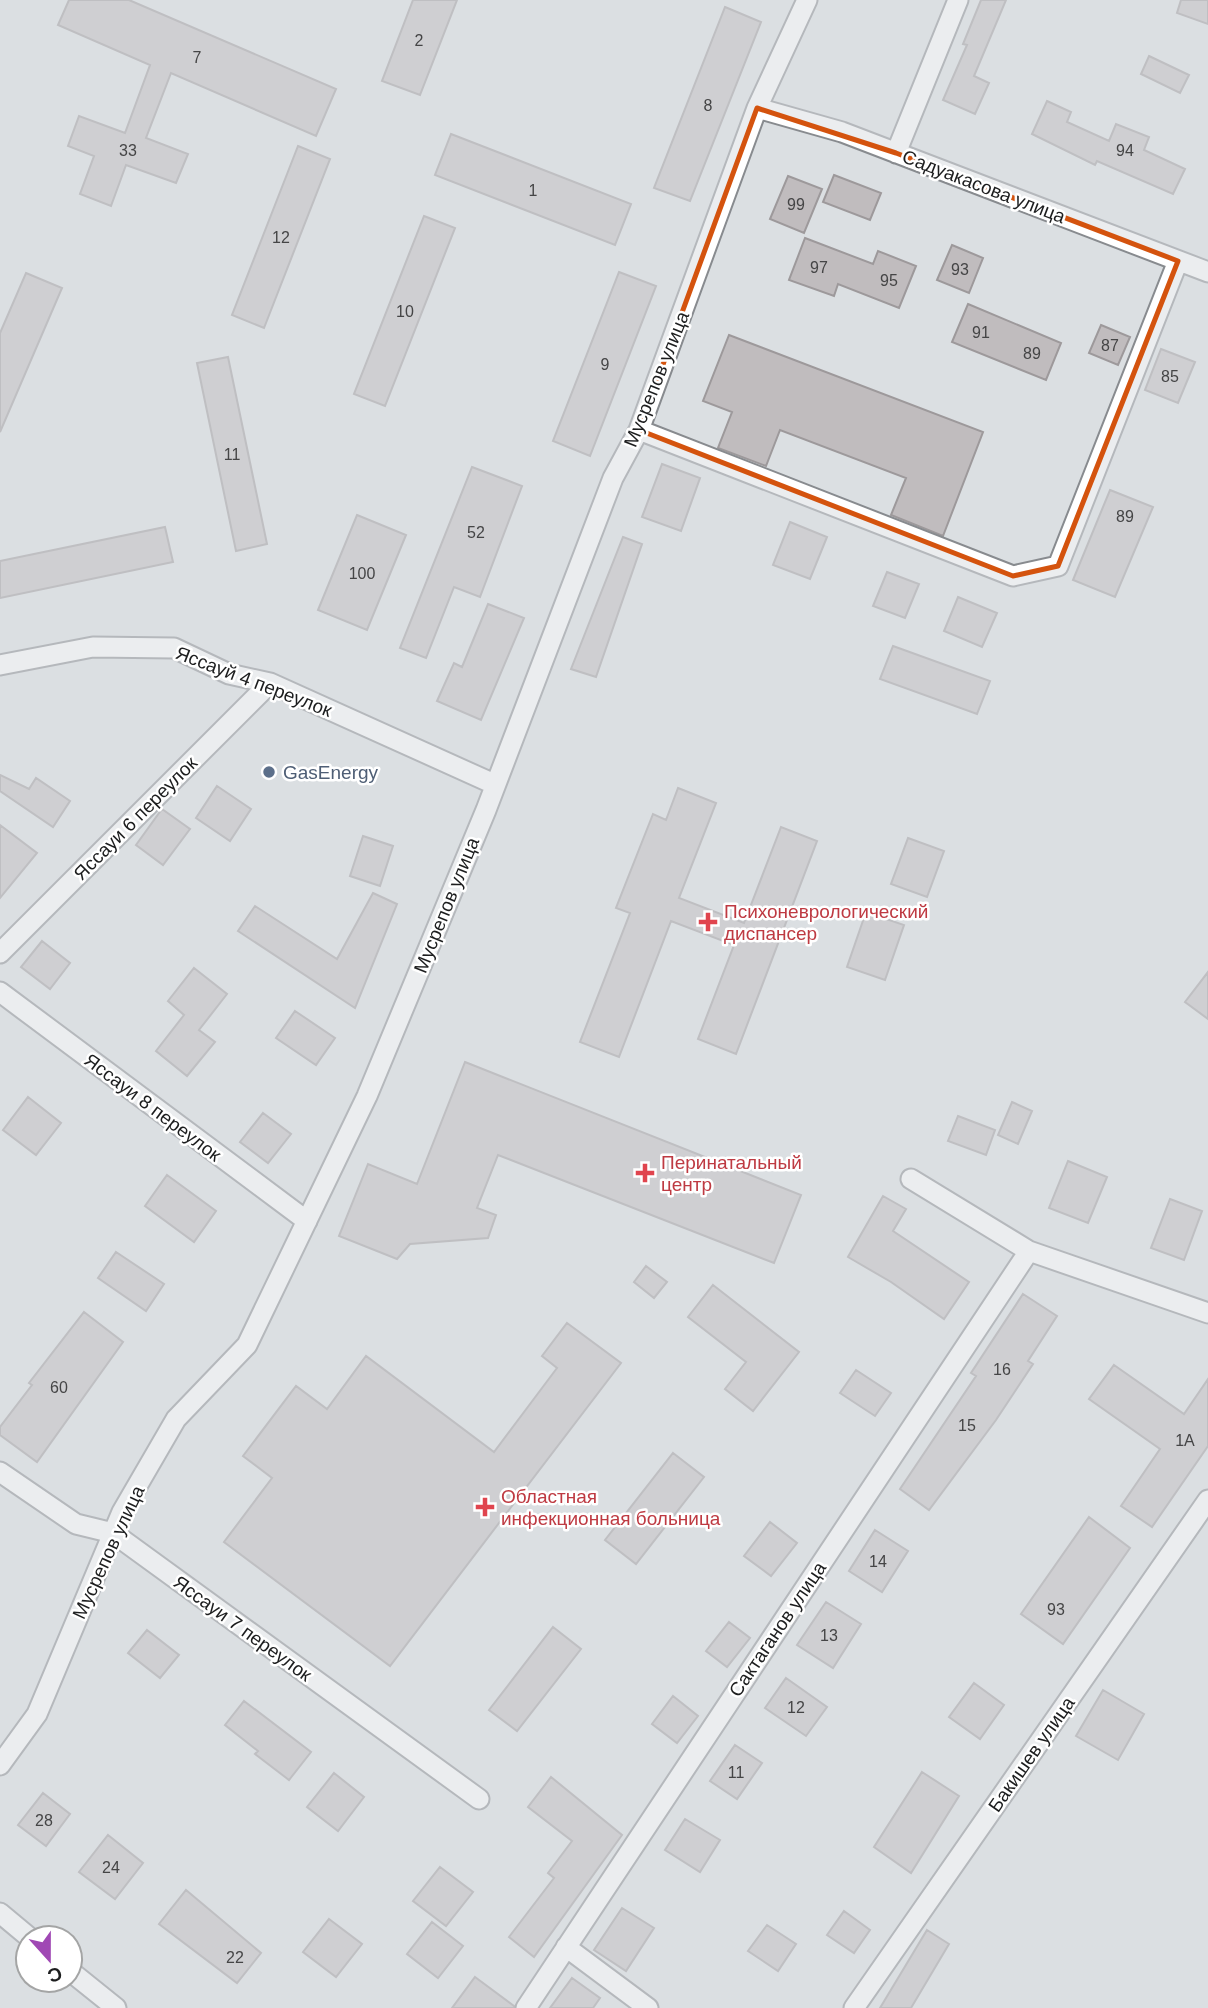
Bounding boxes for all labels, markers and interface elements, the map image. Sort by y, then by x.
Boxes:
house number: 2 [415,32,424,49]
house number: 7 [193,49,202,66]
house number: 8 [704,97,713,114]
house number: 33 [119,142,137,159]
house number: 94 [1116,142,1134,159]
street label: Садуакасова улица [899,146,1069,227]
house number: 1 [529,182,538,199]
house number: 99 [787,196,805,213]
house number: 12 [272,229,290,246]
house number: 97 [810,259,828,276]
house number: 93 [951,261,969,278]
house number: 95 [880,272,898,289]
house number: 10 [396,303,414,320]
street label: Мусрепов улица [620,308,693,450]
house number: 91 [972,324,990,341]
house number: 87 [1101,337,1119,354]
house number: 89 [1023,345,1041,362]
house number: 9 [601,356,610,373]
house number: 85 [1161,368,1179,385]
house number: 11 [224,446,240,463]
house number: 89 [1116,508,1134,525]
house number: 52 [467,524,485,541]
house number: 100 [349,565,375,582]
street label: Яссауй 4 переулок [173,642,335,721]
street label: Яссауи 6 переулок [69,752,202,884]
place label: GasEnergy [283,762,379,783]
marker: GasEnergy [261,764,277,780]
street label: Мусрепов улица [410,834,483,976]
place label: Психоневрологический диспансер [724,901,928,944]
marker: Психоневрологический диспансер [698,912,718,932]
street label: Яссауи 8 переулок [80,1049,226,1166]
place label: Перинатальный центр [661,1152,802,1195]
marker: Перинатальный центр [635,1163,655,1183]
house number: 16 [993,1361,1011,1378]
house number: 60 [50,1379,68,1396]
house number: 15 [958,1417,976,1434]
house number: 1А [1175,1432,1195,1449]
street label: Мусрепов улица [68,1482,149,1622]
place label: Областная инфекционная больница [501,1486,721,1529]
marker: Областная инфекционная больница [475,1497,495,1517]
house number: 14 [869,1553,887,1570]
street label: Сактаганов улица [725,1558,830,1701]
street label: Яссауи 7 переулок [170,1571,316,1686]
house number: 93 [1047,1601,1065,1618]
house number: 13 [820,1627,838,1644]
street label: Бакишев улица [984,1692,1079,1816]
house number: 12 [787,1699,805,1716]
house number: 11 [728,1764,744,1781]
house number: 28 [35,1812,53,1829]
house number: 24 [102,1859,120,1876]
north arrow [14,1924,84,1994]
house number: 22 [226,1949,244,1966]
text: С [44,1962,65,1987]

